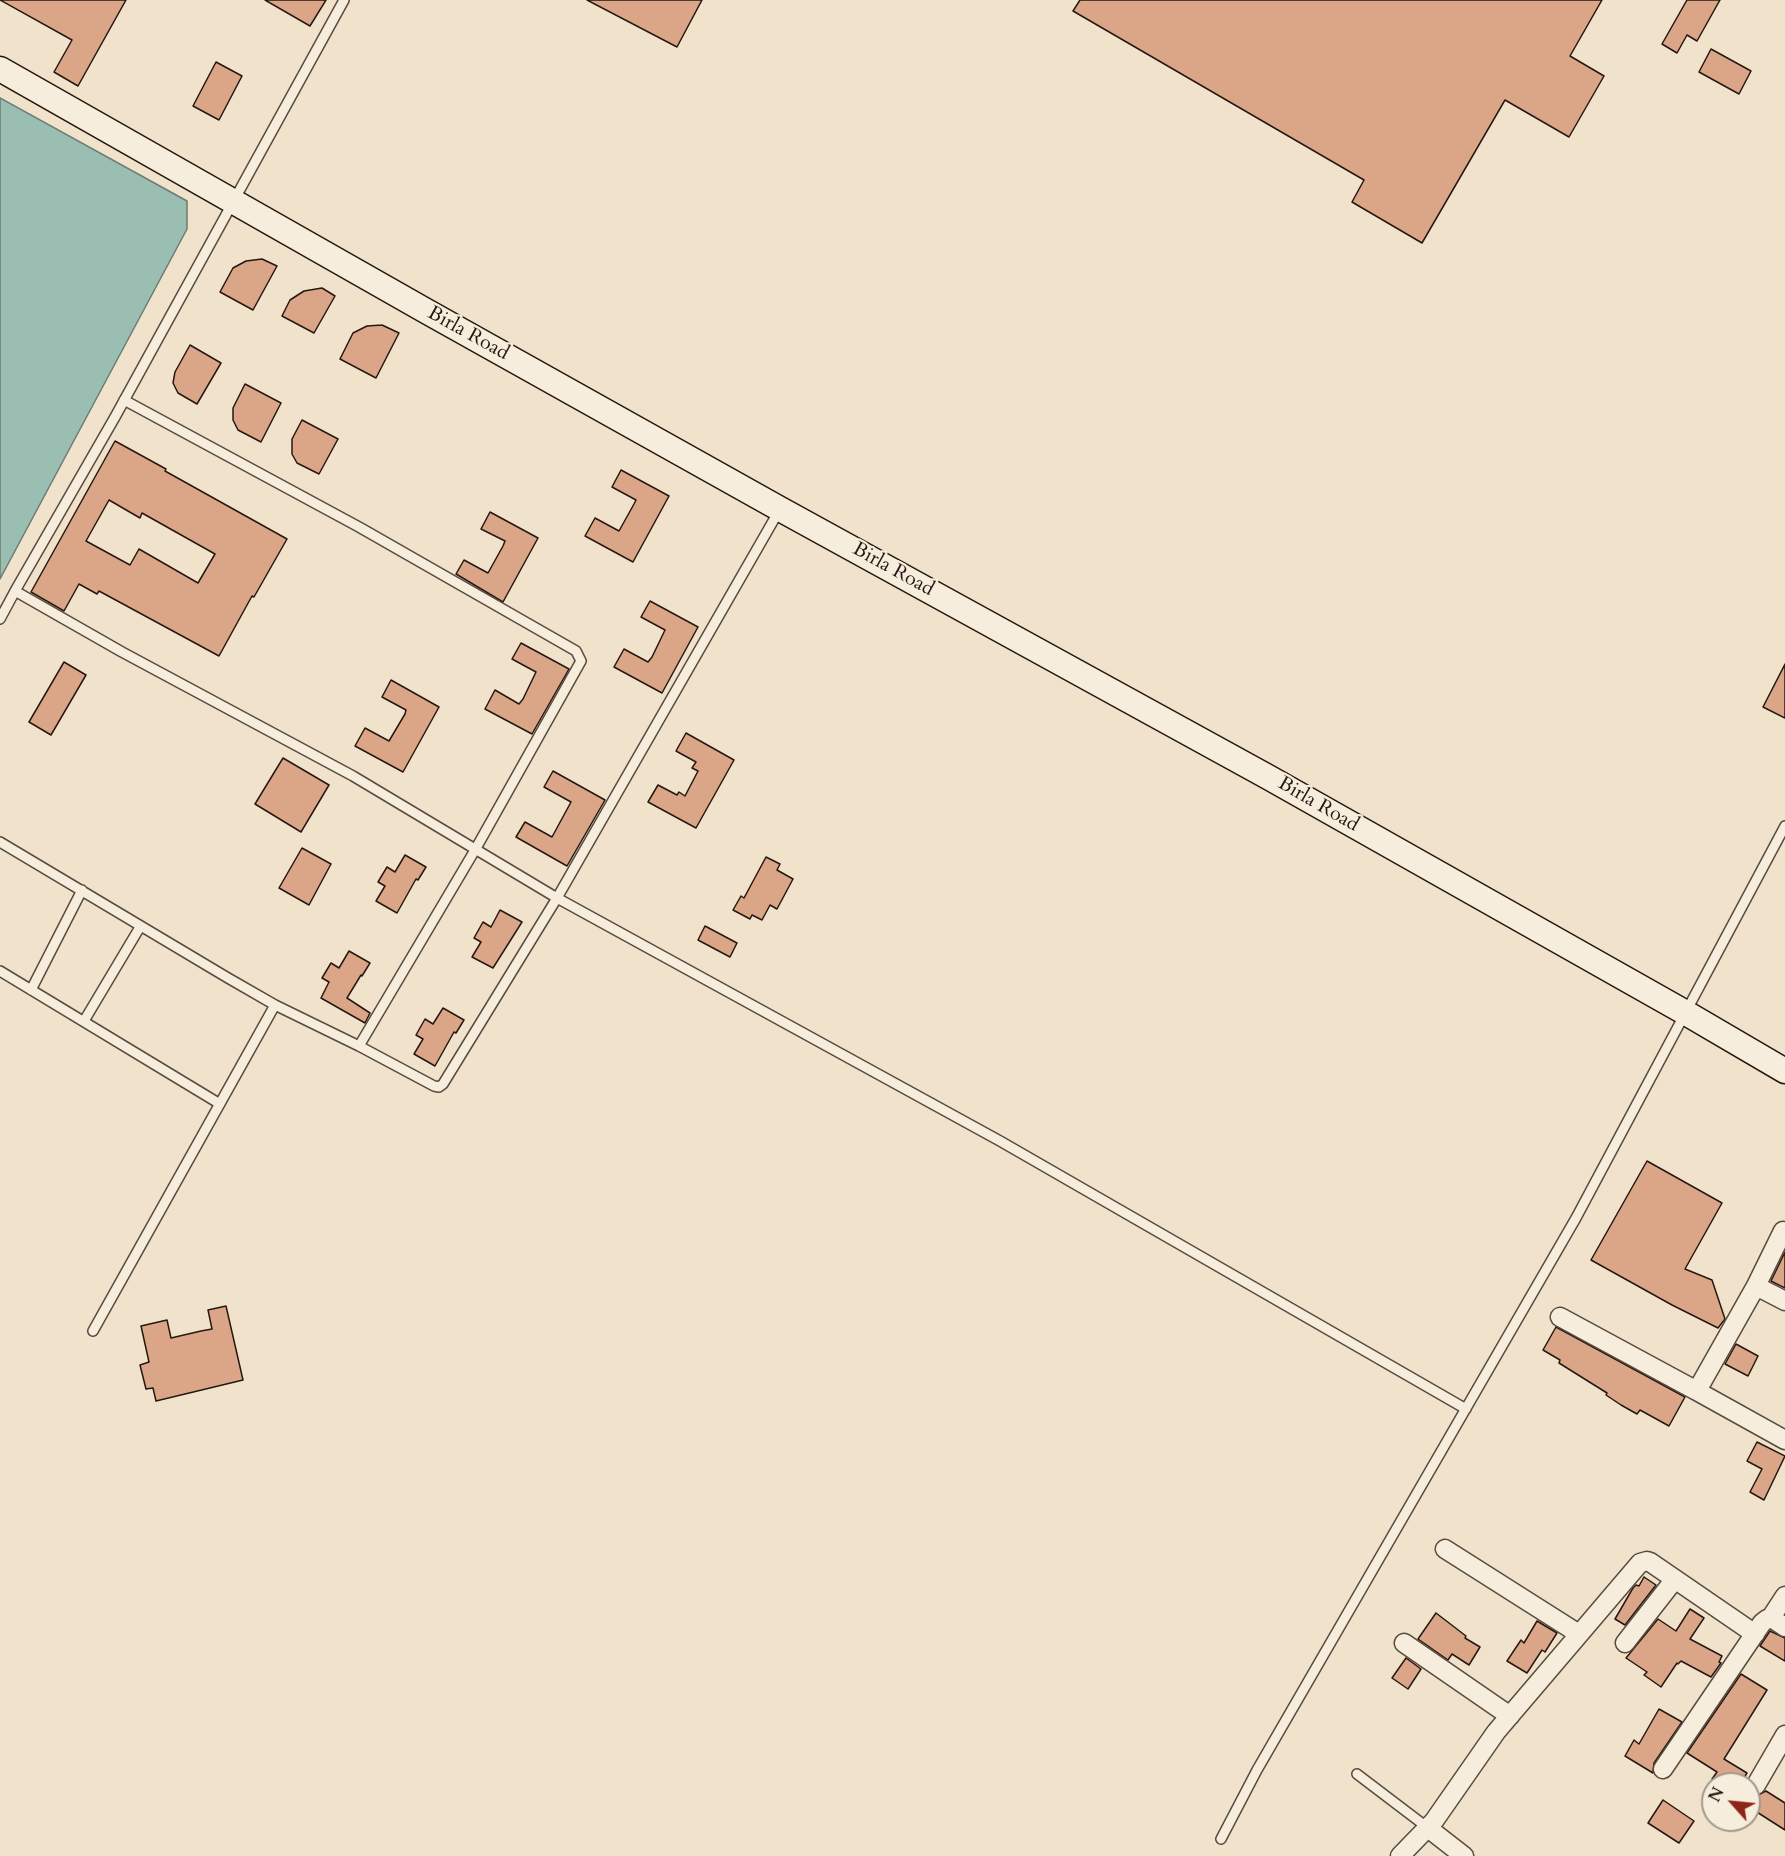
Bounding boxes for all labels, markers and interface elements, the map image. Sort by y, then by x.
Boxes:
street label: Birla Road [423,302,513,366]
street label: Birla Road [848,538,938,602]
street label: Birla Road [1273,772,1363,838]
north arrow [1701,1772,1761,1832]
text: N [1704,1784,1730,1806]

